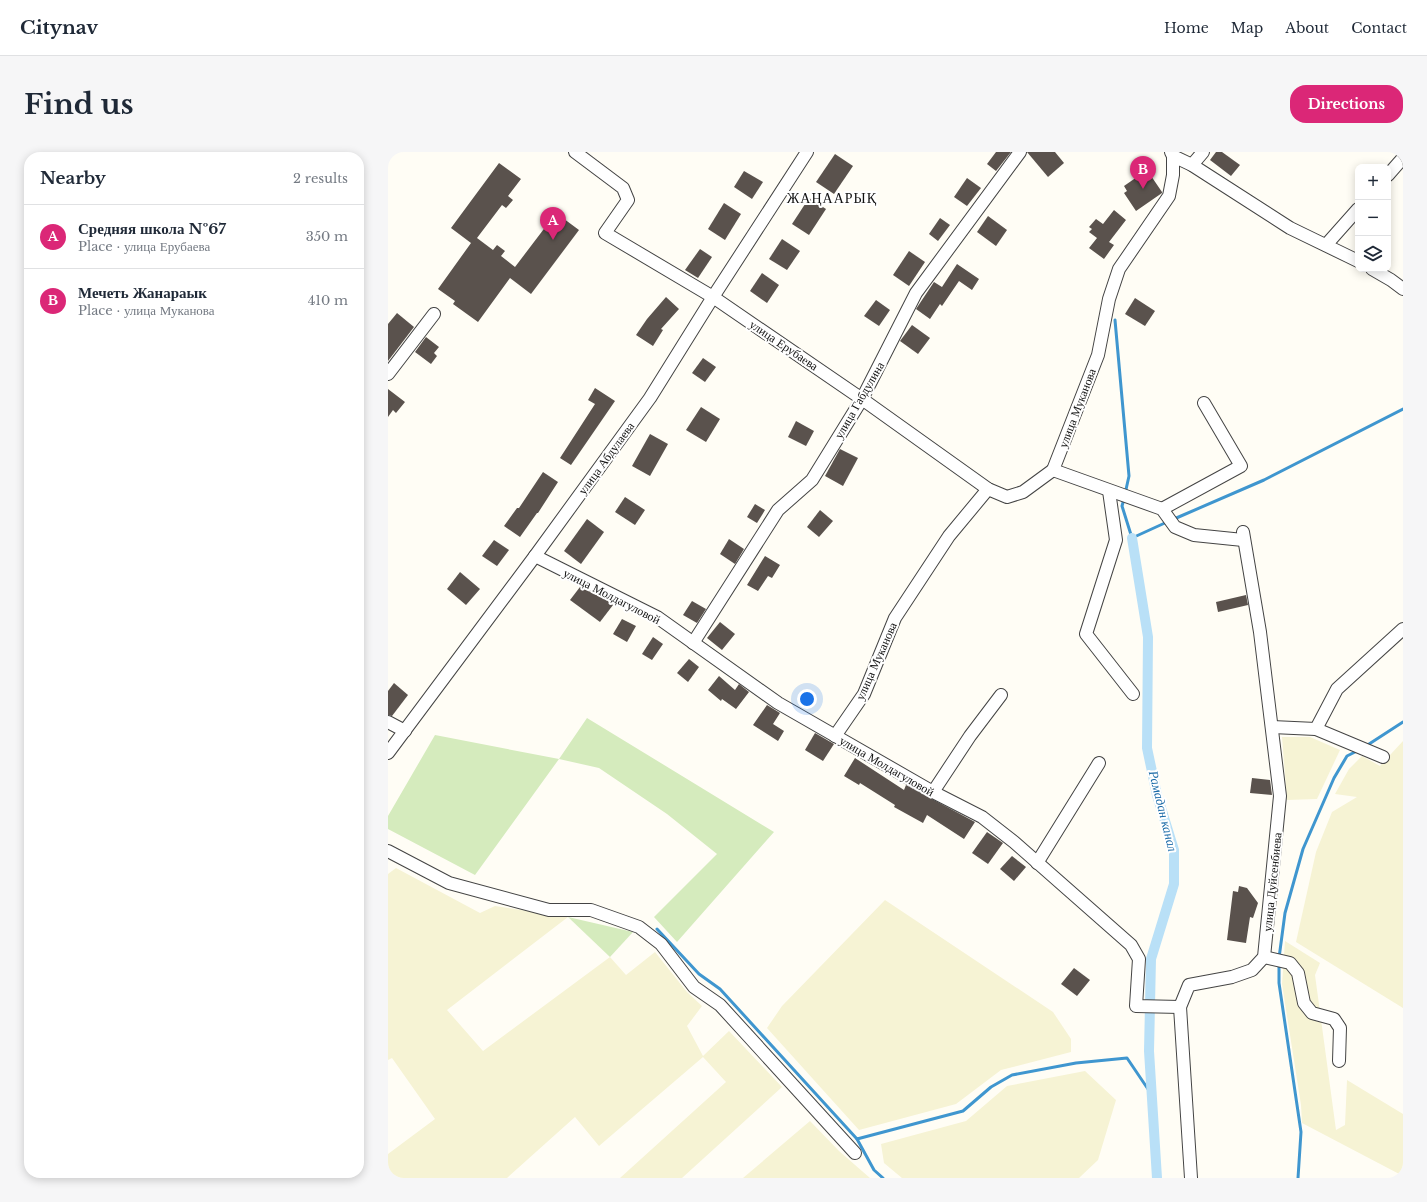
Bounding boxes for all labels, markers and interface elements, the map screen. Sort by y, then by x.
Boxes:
text: Citynav [20,16,98,39]
text: Home [1164,19,1209,37]
text: Map [1231,19,1263,37]
text: About [1285,19,1329,37]
text: Contact [1351,19,1407,37]
button: Directions [1290,85,1403,123]
text: Find us [24,87,134,122]
pin: B [1130,156,1156,189]
map controls [1355,164,1391,272]
button: + [1355,164,1391,200]
text: Nearby [40,168,106,189]
text: 2 results [293,170,348,187]
district label: ЖАҢААРЫҚ [787,189,877,207]
button: − [1355,200,1391,236]
pin: A [540,207,566,240]
text: Средняя школа №67 [78,219,226,238]
text: A [48,228,58,245]
text: 350 m [306,228,348,245]
button: layers [1355,236,1391,272]
text: Place · улица Ерубаева [78,238,210,255]
text: Мечеть Жанараык [78,283,207,302]
text: B [48,292,58,309]
text: 410 m [308,292,348,309]
text: Place · улица Муканова [78,302,215,319]
street label: улица Ерубаева [747,317,822,374]
street label: улица Габдулина [831,358,887,441]
street label: улица Муканова [1055,366,1099,450]
street label: улица Абдулаева [575,418,638,497]
street label: улица Молдагуловой [561,565,664,627]
street label: улица Муканова [852,619,900,702]
your location [797,689,817,709]
street label: улица Молдагуловой [837,733,938,800]
water label: Рамадан канал [1145,768,1181,854]
street label: улица Дуйсенбиева [1259,831,1285,932]

